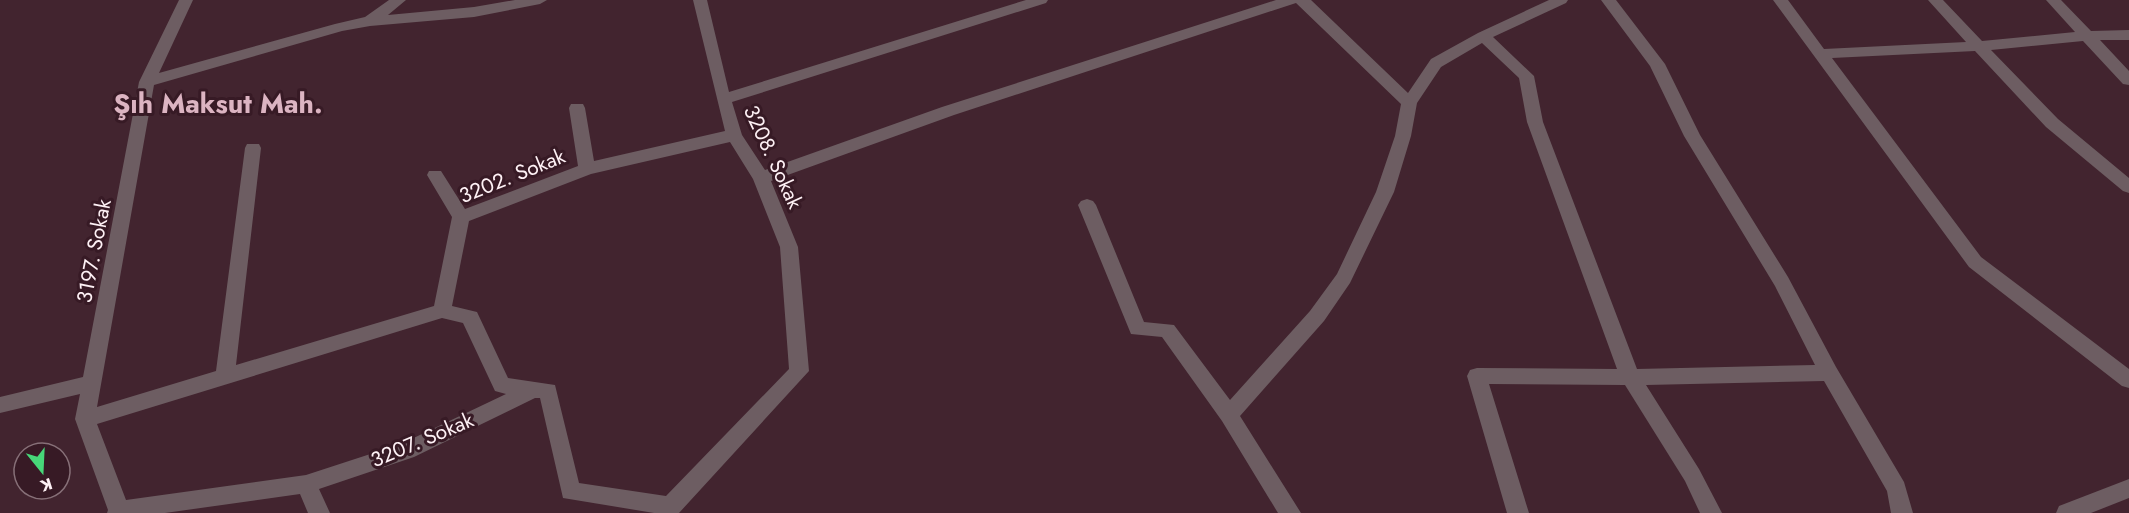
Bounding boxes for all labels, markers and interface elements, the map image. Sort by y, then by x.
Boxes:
district label: Şıh Maksut Mah. [113,84,323,123]
street label: 3208. Sokak [736,100,810,214]
street label: 3202. Sokak [454,141,570,211]
street label: 3197. Sokak [69,196,119,306]
street label: 3207. Sokak [366,405,479,475]
north arrow [12,441,72,501]
text: K [37,472,55,498]

